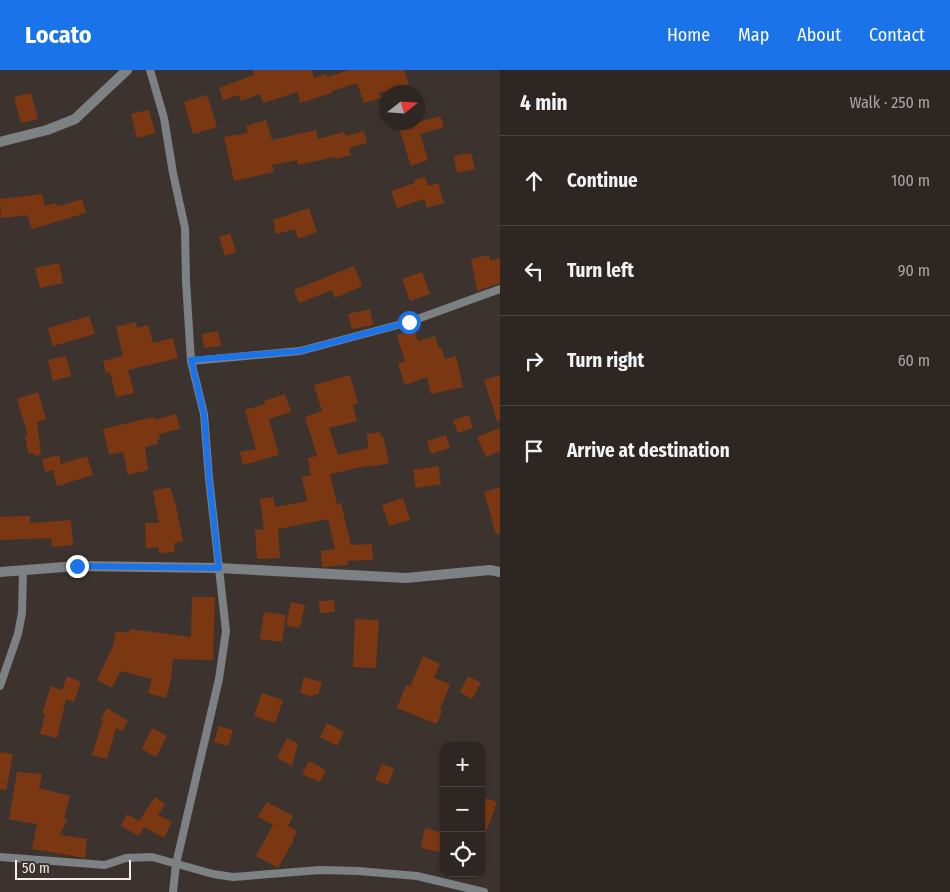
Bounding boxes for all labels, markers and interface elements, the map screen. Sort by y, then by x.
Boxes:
text: Locato [25,21,91,49]
text: Home [667,24,710,46]
text: Map [738,24,769,46]
text: About [797,24,841,46]
text: Contact [869,24,925,46]
north arrow [380,85,425,130]
text: 4 min [520,90,568,116]
text: Walk · 250 m [849,93,930,112]
icon: ahead [520,167,548,195]
text: Continue [567,169,638,192]
text: 100 m [891,171,930,190]
icon: left [520,257,548,285]
text: Turn left [567,259,634,282]
text: 90 m [898,261,930,280]
route start [398,311,421,334]
icon: right [520,347,548,375]
text: Turn right [567,349,644,372]
text: 60 m [898,351,930,370]
icon: arrive [520,437,548,465]
text: Arrive at destination [567,439,730,462]
route end [66,555,89,578]
map controls [440,742,485,877]
button: + [440,742,485,787]
button: − [440,787,485,832]
button: locate [440,832,485,877]
scale bar [15,857,131,880]
text: 50 m [22,860,50,877]

